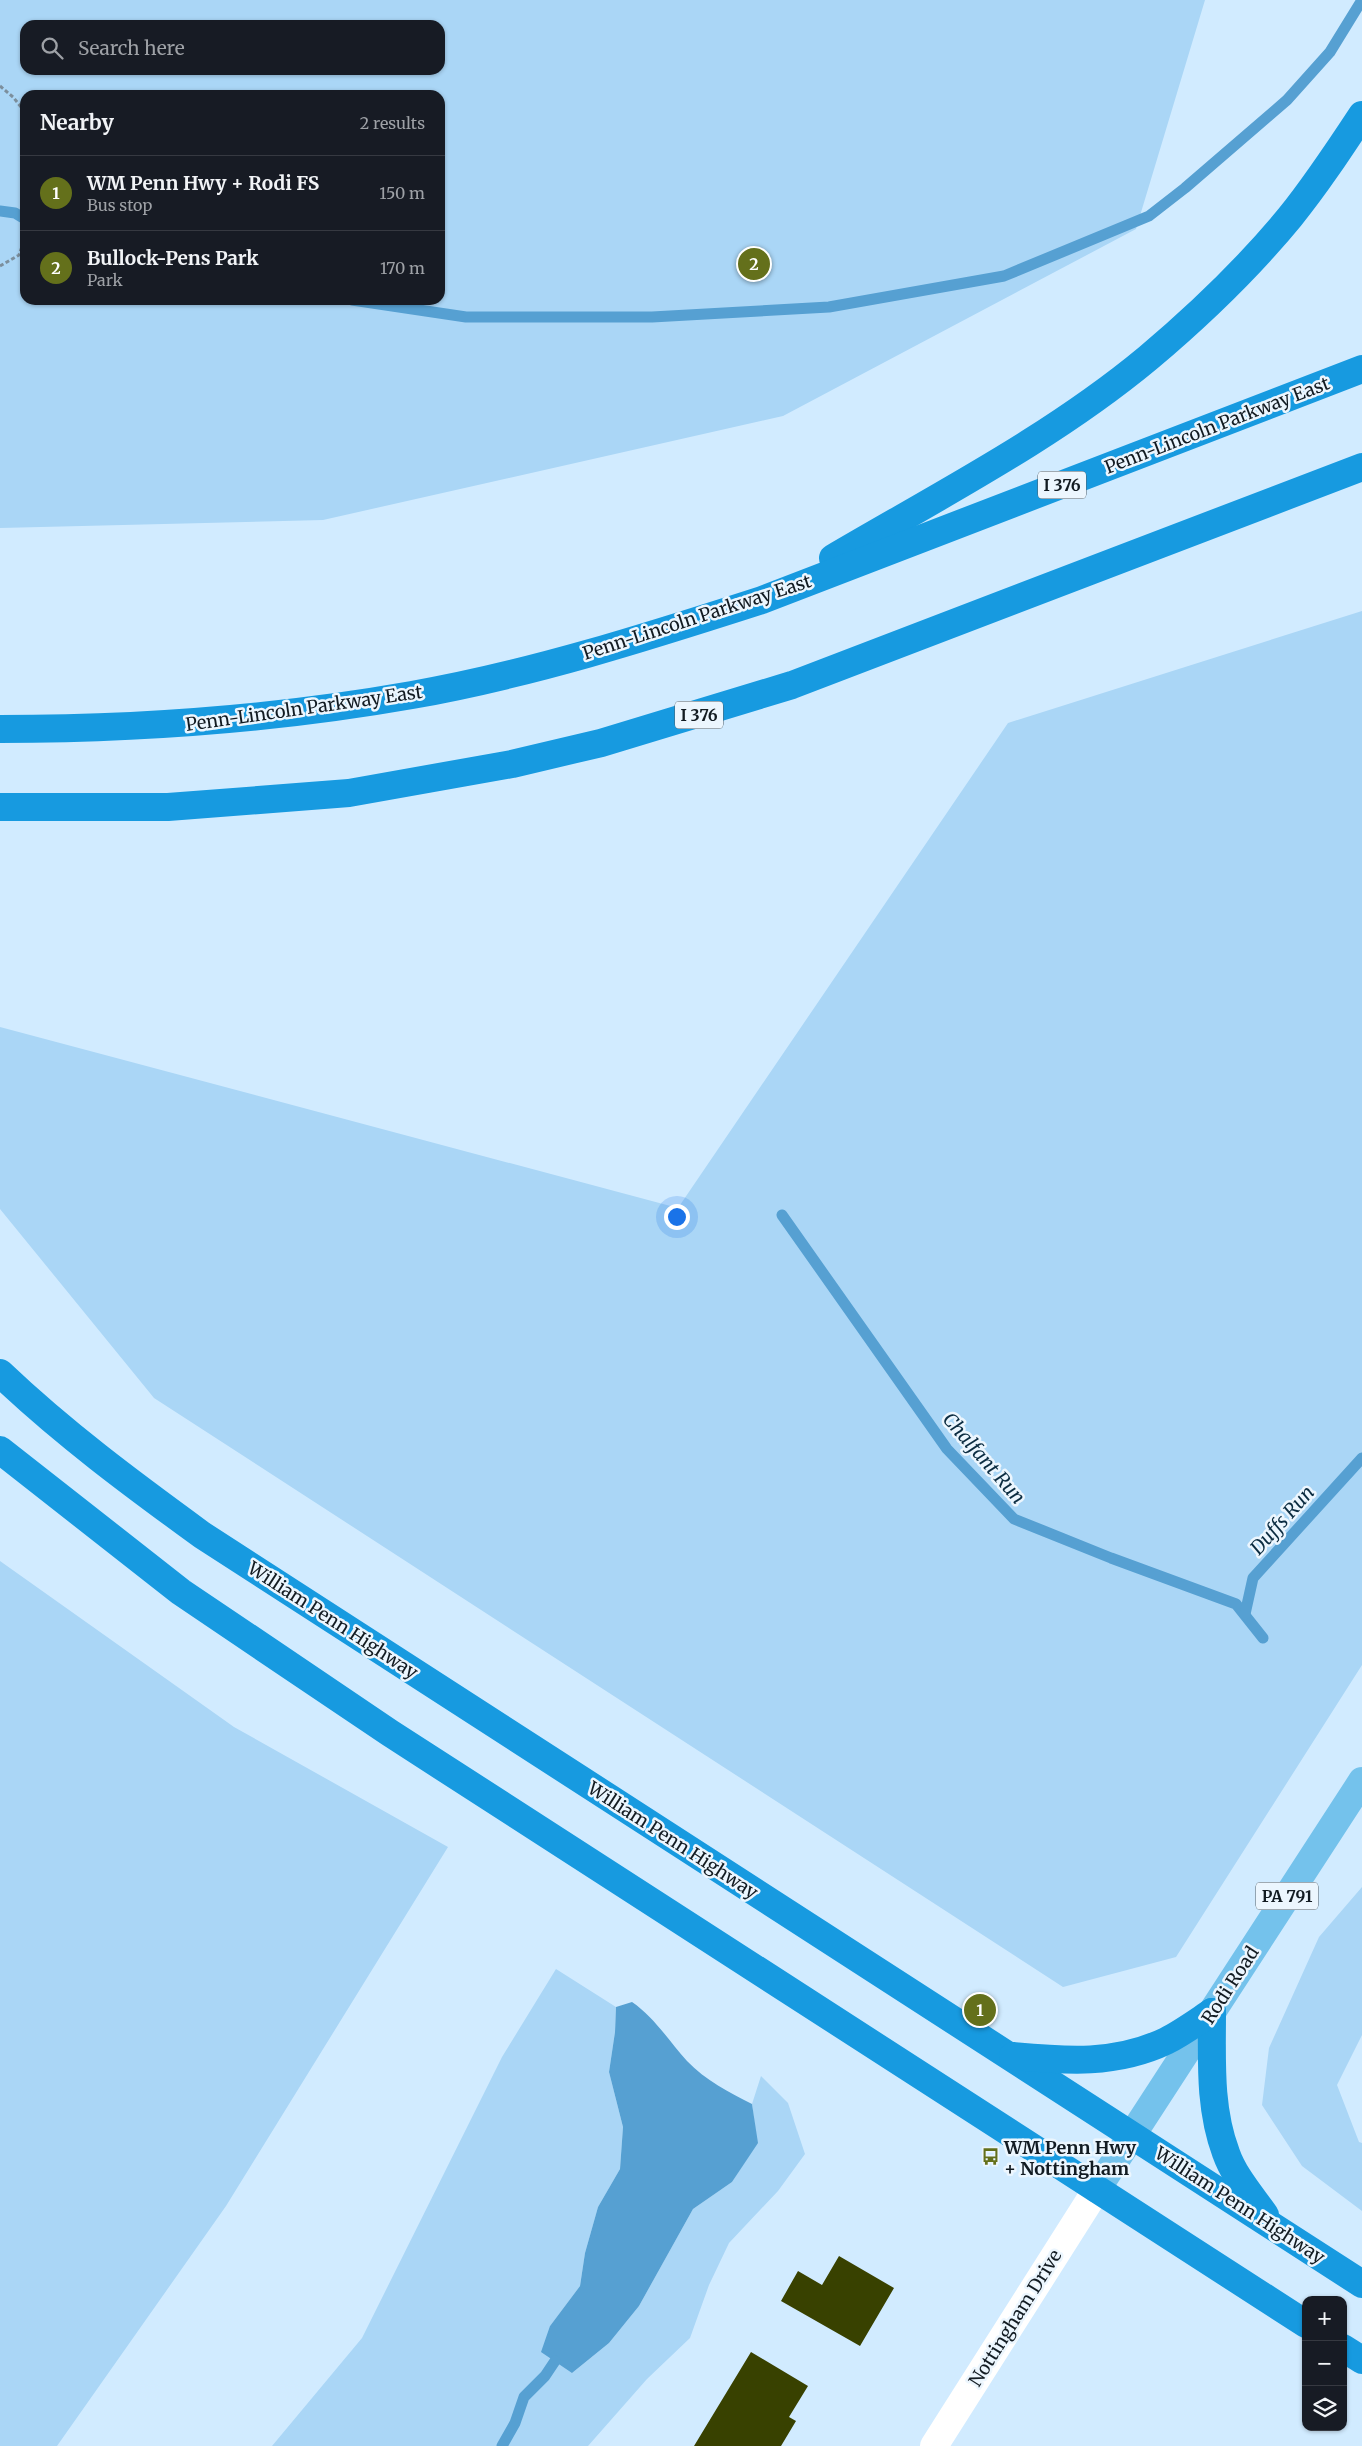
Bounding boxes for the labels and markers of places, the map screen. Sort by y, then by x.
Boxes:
pin: 2 [738,245,770,283]
pin: 1 [964,1991,996,2029]
place label: WM Penn Hwy + Nottingham [1003,2136,1136,2180]
bus stop icon: WM Penn Hwy + Nottingham [980,2147,1000,2167]

